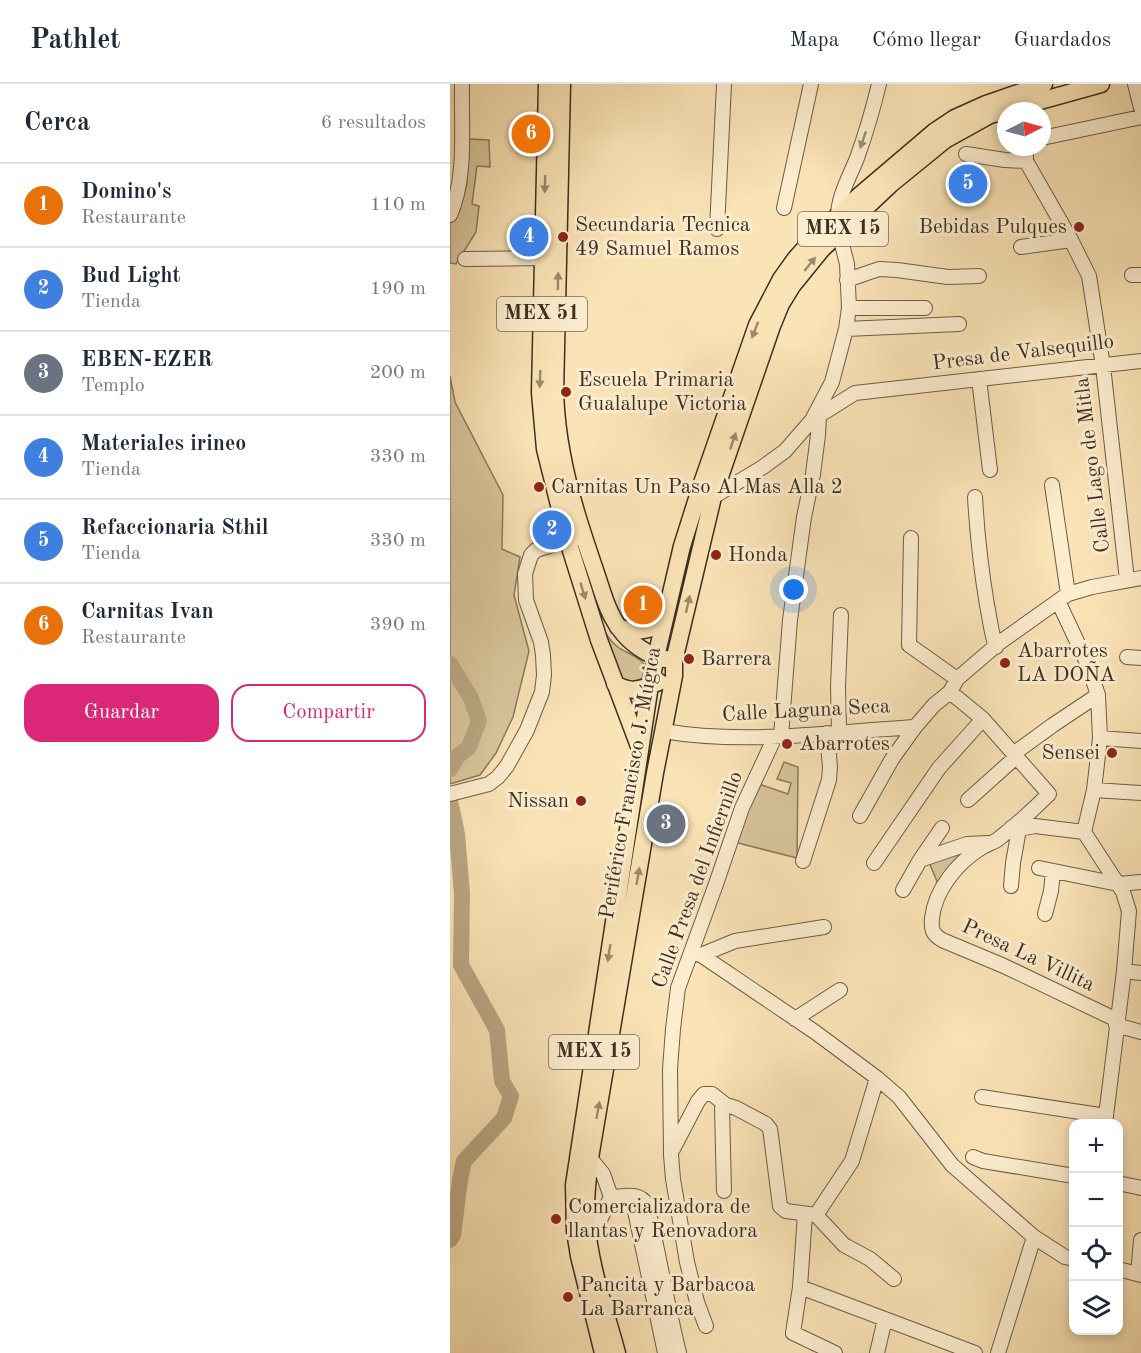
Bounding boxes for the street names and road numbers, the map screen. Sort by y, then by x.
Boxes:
road number: MEX 15 [798,212,888,246]
road number: MEX 51 [497,297,587,331]
street label: Presa de Valsequillo [931,331,1115,375]
street label: Calle Lago de Mitla [1072,376,1114,554]
street label: Periférico Francisco J. Múgica [597,645,665,921]
street label: Calle Laguna Seca [721,696,891,726]
street label: Calle Presa del Infiernillo [649,769,747,991]
street label: Presa La Villita [958,916,1098,996]
road number: MEX 15 [549,1035,639,1069]

